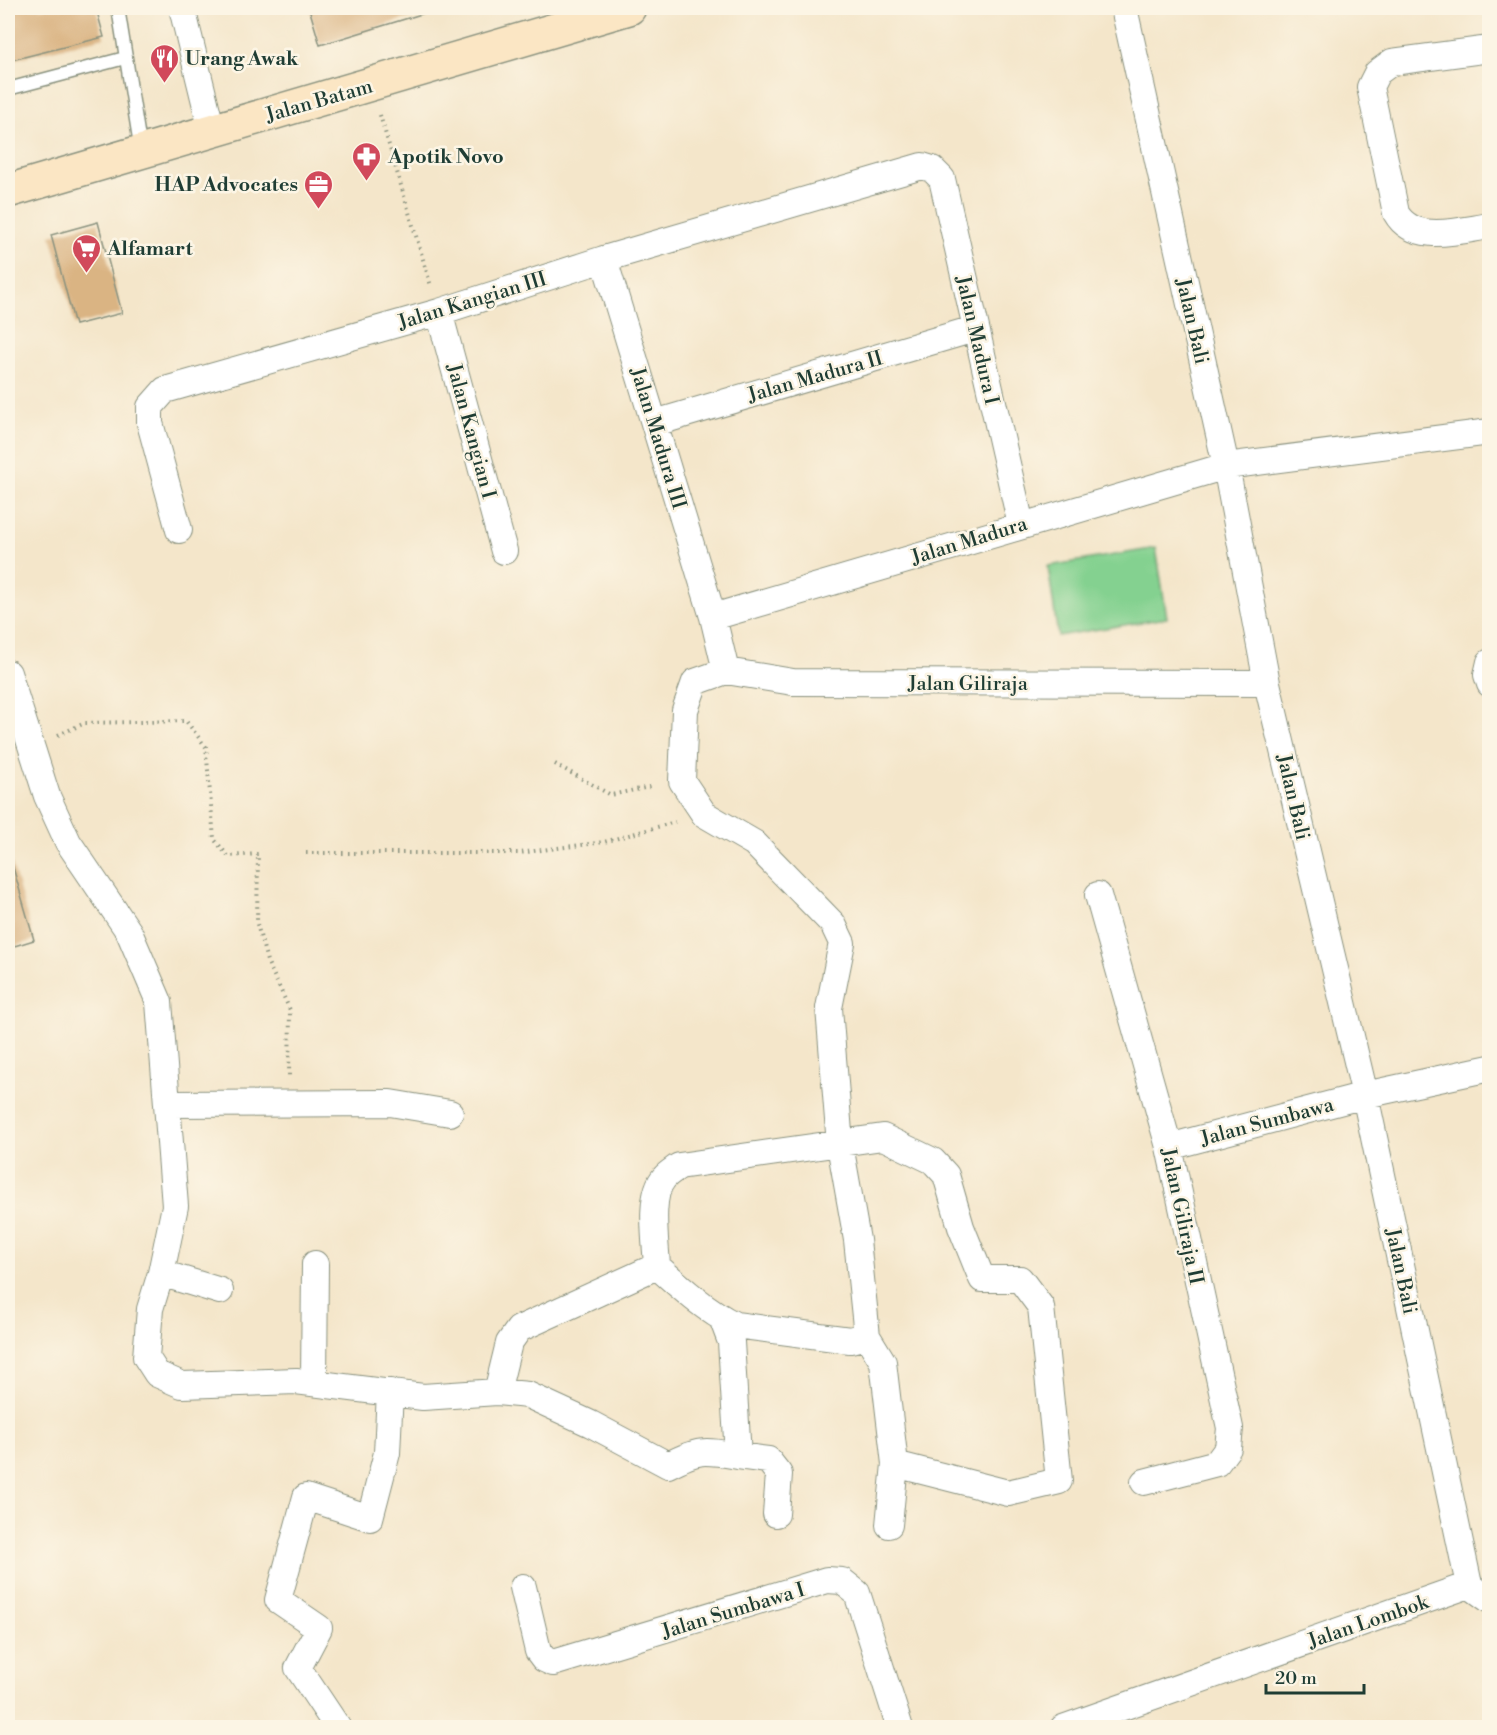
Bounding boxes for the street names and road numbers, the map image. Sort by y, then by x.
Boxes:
street label: Jalan Batam [262,74,376,129]
street label: Jalan Kangian III [394,267,550,336]
street label: Jalan Madura I [949,272,1004,408]
street label: Jalan Bali [1169,275,1214,367]
street label: Jalan Madura II [744,346,886,409]
street label: Jalan Kangian I [440,360,501,502]
street label: Jalan Madura III [624,364,691,513]
street label: Jalan Madura [907,512,1031,571]
street label: Jalan Giliraja [907,672,1029,697]
street label: Jalan Bali [1270,751,1315,843]
street label: Jalan Sumbawa [1197,1092,1337,1152]
street label: Jalan Giliraja II [1155,1145,1208,1287]
street label: Jalan Bali [1379,1225,1422,1317]
street label: Jalan Sumbawa I [658,1578,808,1645]
street label: Jalan Lombok [1304,1590,1433,1655]

